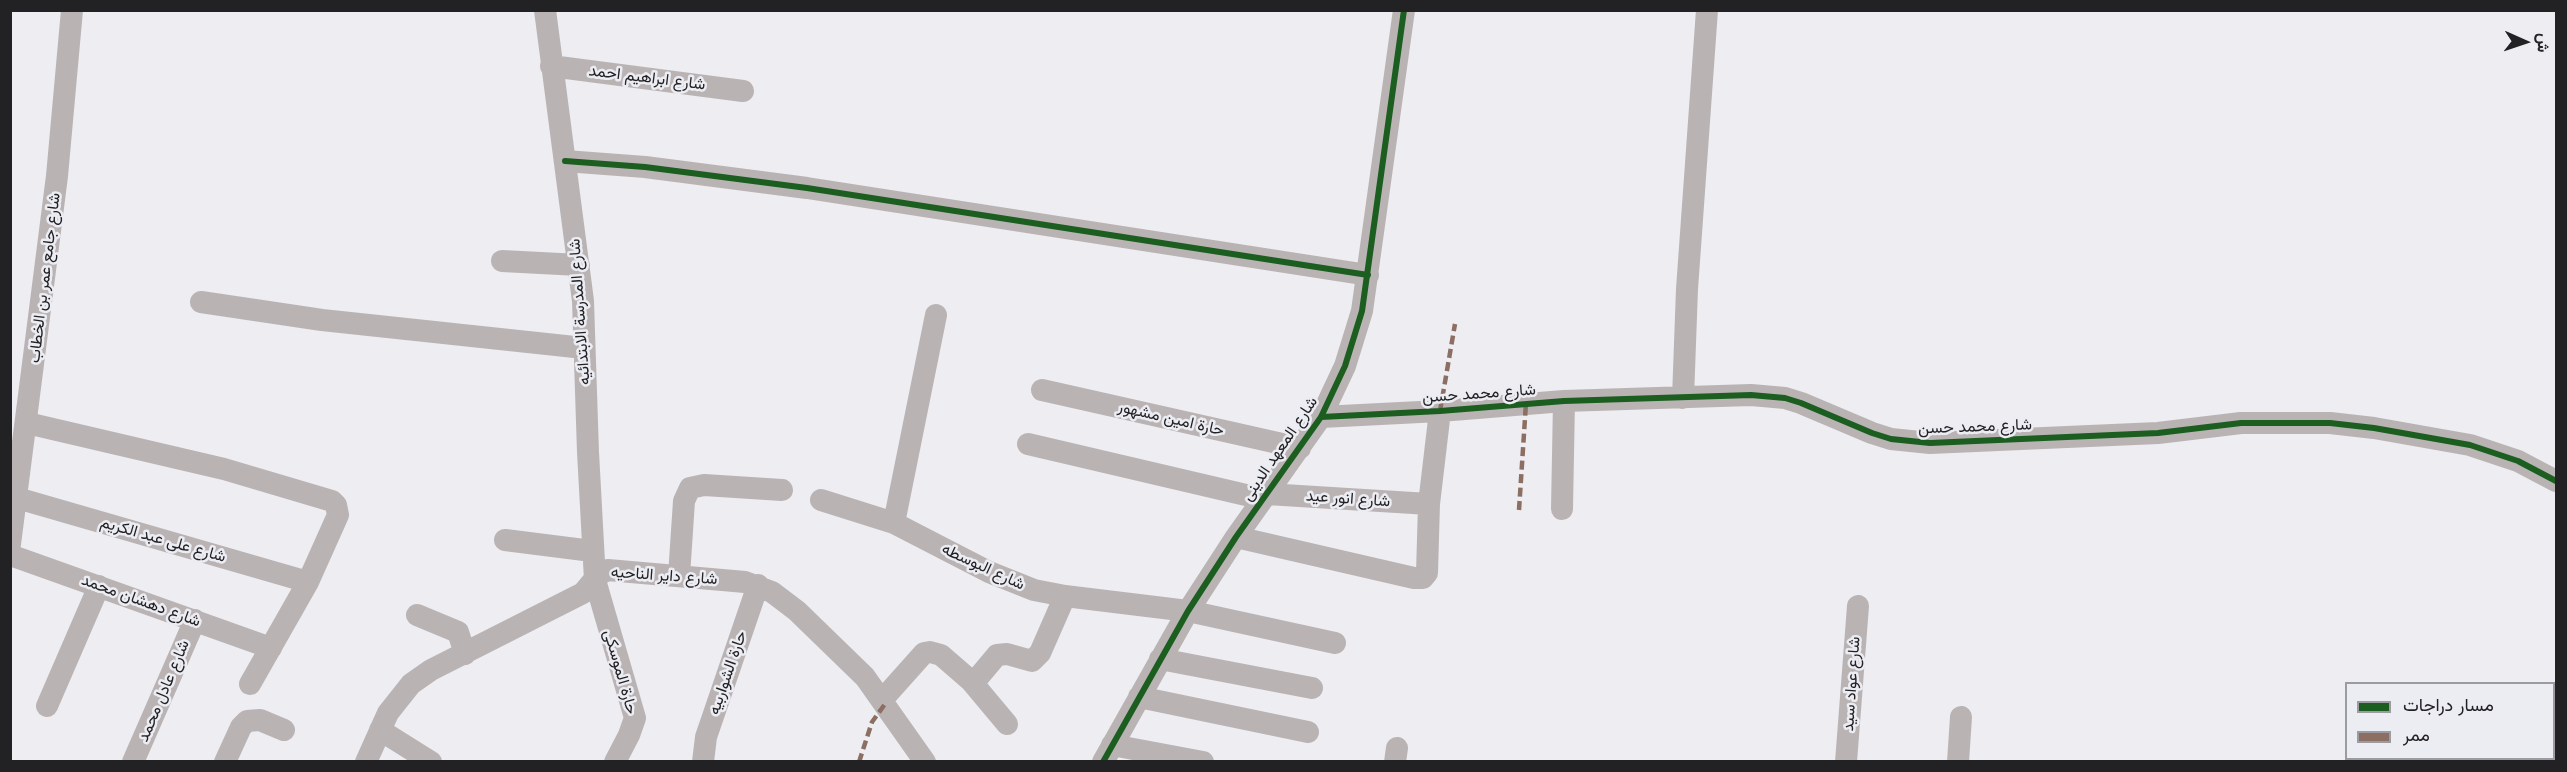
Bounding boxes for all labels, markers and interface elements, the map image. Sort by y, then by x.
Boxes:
north arrow [2495,12,2555,72]
text: ش [2534,33,2552,53]
street label: شارع ابراهيم احمد [588,61,706,95]
street label: شارع جامع عمر بن الخطاب [25,192,65,364]
street label: شارع المدرسة الابتدائيه [565,238,595,386]
street label: شارع محمد حسن [1421,380,1537,408]
street label: شارع المعهد الدينى [1238,393,1322,505]
street label: حارة امين مشهور [1116,397,1226,441]
street label: شارع محمد حسن [1918,415,2032,439]
street label: شارع انور عيد [1305,486,1391,512]
street label: شارع على عبد الكريم [98,513,228,567]
street label: شارع البوسطه [938,539,1028,595]
street label: شارع داير الناحيه [610,563,718,589]
street label: شارع دهشان محمد [79,571,203,631]
street label: حارة الموسكى [599,628,641,716]
street label: حارة الشواربيه [705,628,751,718]
street label: شارع عواد سيد [1839,636,1865,732]
street label: شارع عادل محمد [134,637,194,745]
legend [2345,682,2555,760]
text: مسار دراجات [2403,695,2494,715]
text: ممر [2403,725,2430,745]

